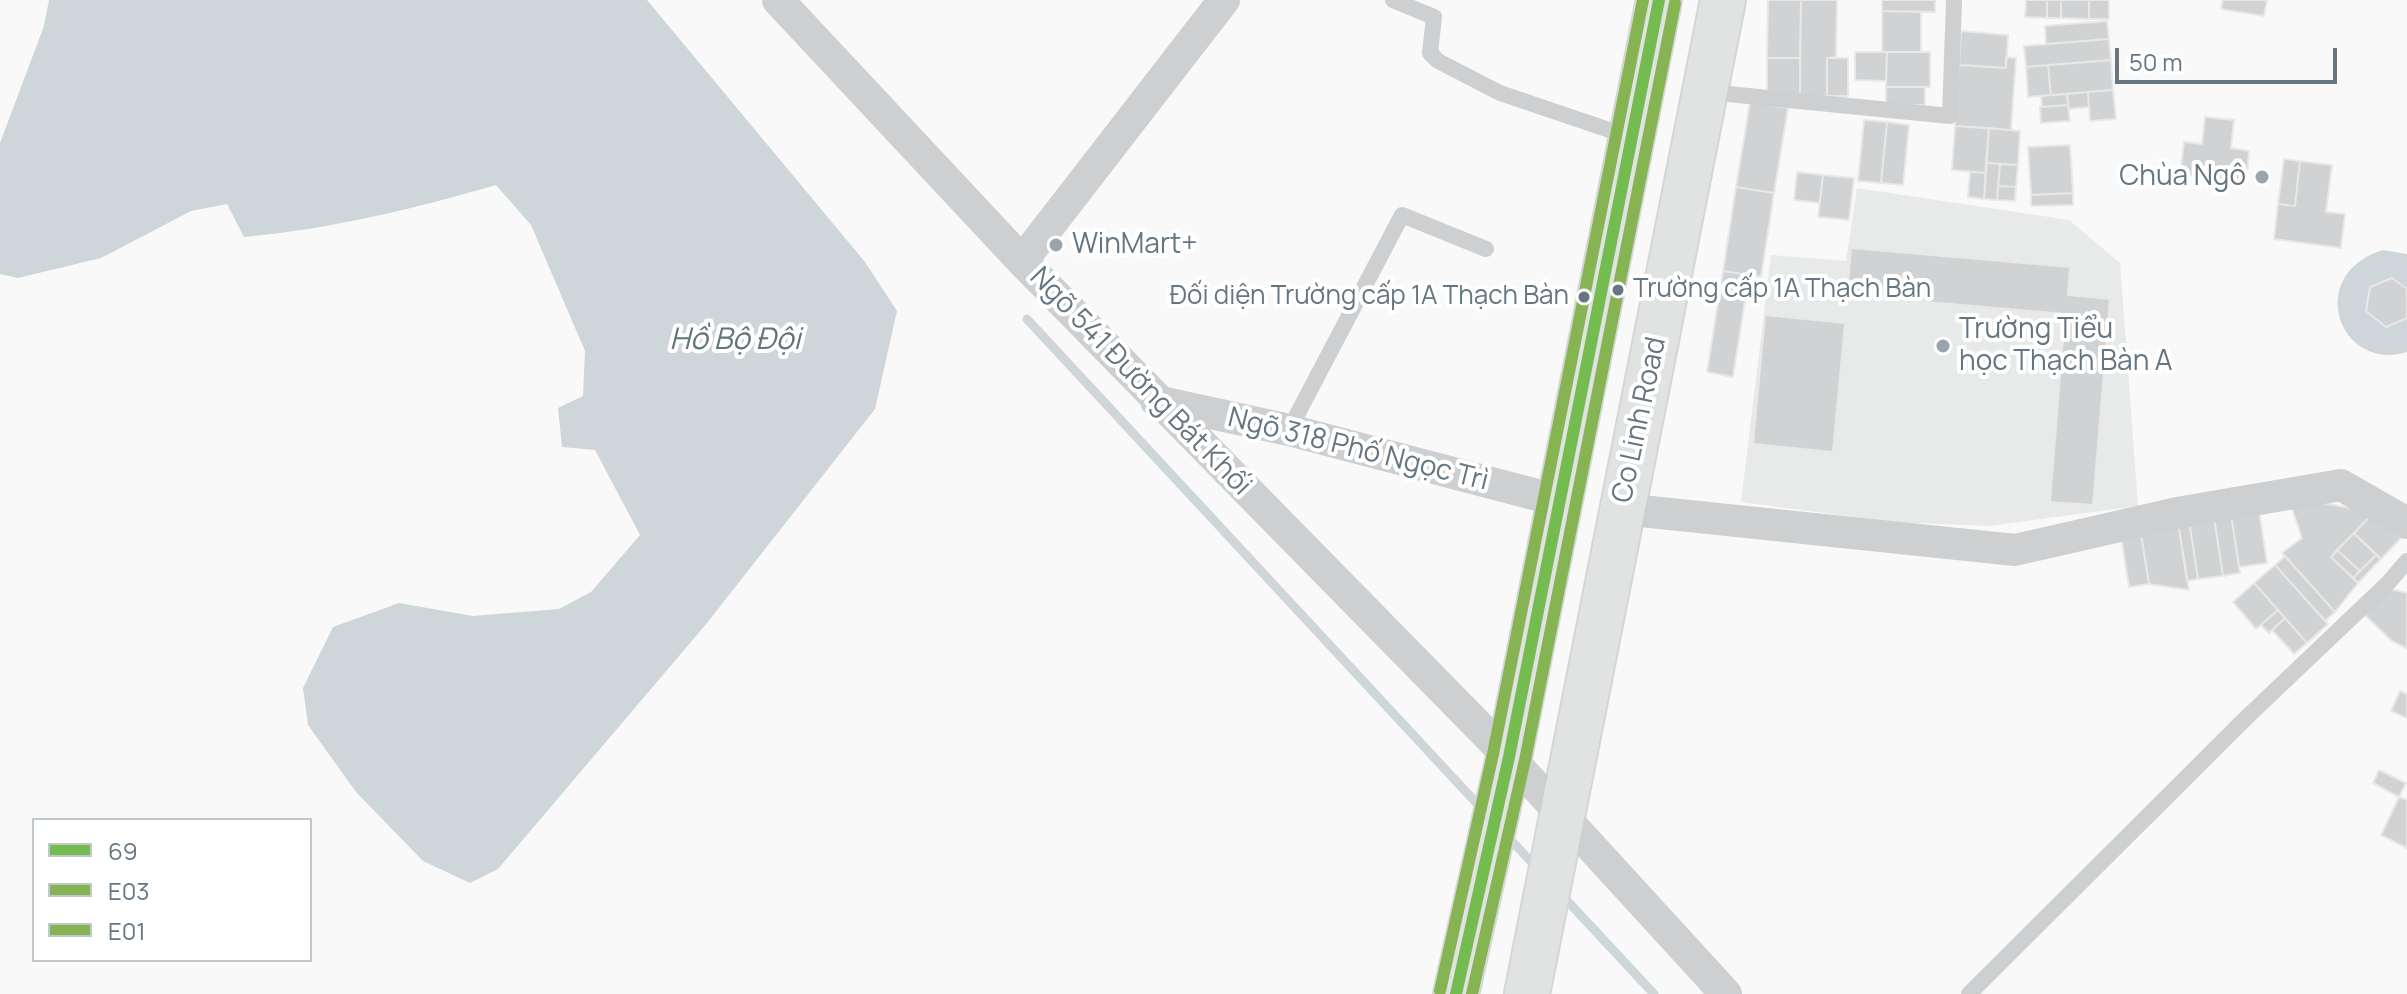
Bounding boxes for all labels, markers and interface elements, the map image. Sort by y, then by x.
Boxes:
scale bar [2119,32,2341,82]
text: 50 m [2129,45,2183,78]
place label: Chùa Ngô [2119,160,2246,194]
marker: Chùa Ngô [2253,168,2271,186]
place label: WinMart+ [1072,228,1197,262]
marker: WinMart+ [1047,236,1065,254]
street label: Ngõ 541 Đường Bát Khối [1022,261,1258,503]
place label: Trường cấp 1A Thạch Bàn [1633,274,1931,306]
place label: Đối diện Trường cấp 1A Thạch Bàn [1170,281,1569,313]
marker: Trường cấp 1A Thạch Bàn [1610,282,1626,298]
marker: Đối diện Trường cấp 1A Thạch Bàn [1576,289,1592,305]
place label: Trường Tiểu học Thạch Bàn A [1959,313,2173,379]
water label: Hồ Bộ Đội [669,323,801,359]
street label: Co Linh Road [1606,334,1674,506]
marker: Trường Tiểu học Thạch Bàn A [1934,337,1952,355]
street label: Ngõ 318 Phố Ngọc Trì [1224,401,1492,499]
legend [32,818,312,962]
text: 69 [108,834,138,867]
text: E03 [108,874,150,907]
text: E01 [108,914,146,947]

